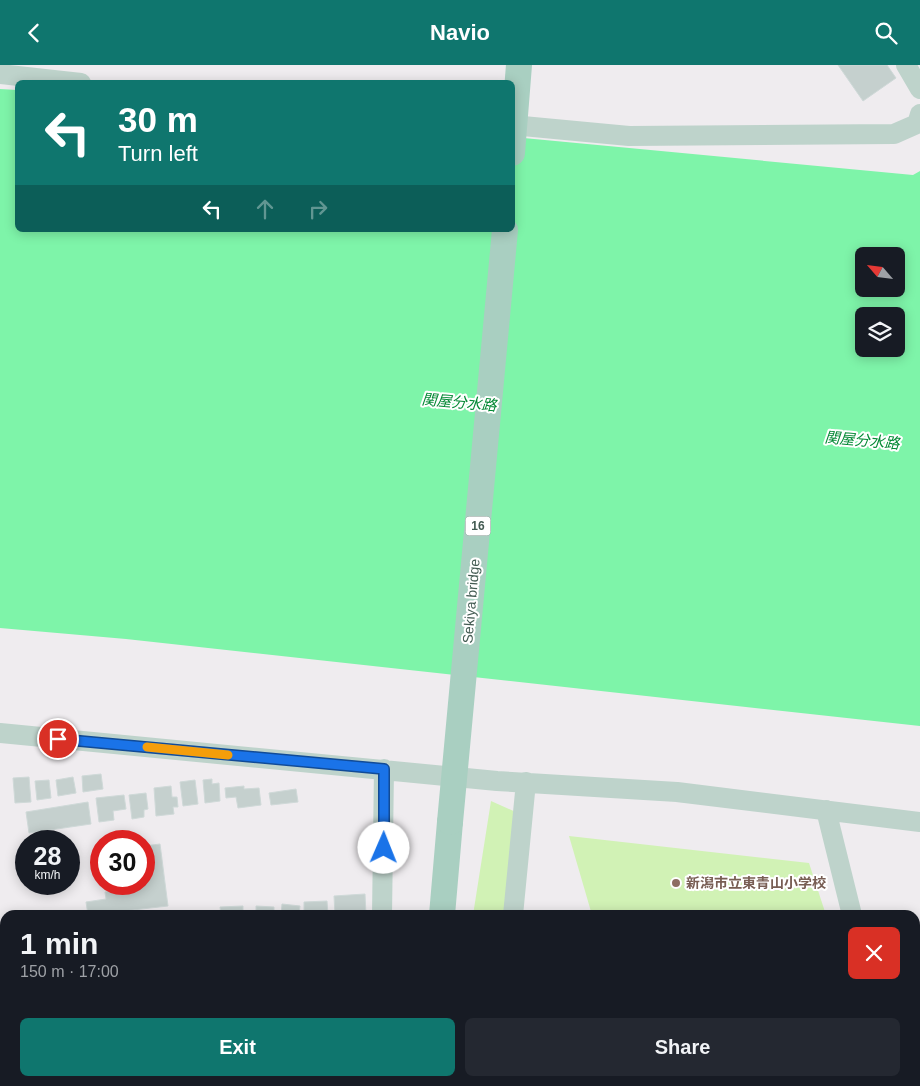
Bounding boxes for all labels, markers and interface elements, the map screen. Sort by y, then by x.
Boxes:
icon: back [20,19,48,47]
icon: search [872,19,900,47]
text: Navio [430,20,490,45]
icon: left [35,100,100,165]
text: 30 m [118,100,198,139]
text: Turn left [118,141,198,166]
icon: left [198,195,226,223]
icon: ahead [251,195,279,223]
icon: right [304,195,332,223]
north arrow [855,247,905,297]
map controls [855,247,905,357]
button: layers [855,307,905,357]
water label: 関屋分水路 [421,390,499,414]
water label: 関屋分水路 [824,428,902,452]
road number: 16 [466,517,490,536]
street label: Sekiya bridge [459,558,483,644]
pin [37,718,79,760]
icon: arrive [44,725,72,753]
position arrow [357,821,409,873]
speed limit sign: 30 [90,830,155,895]
text: 28 [34,842,61,870]
text: km/h [34,868,61,882]
place label: 新潟市立東青山小学校 [686,875,826,891]
marker: 新潟市立東青山小学校 [670,877,682,889]
text: 1 min [20,927,98,960]
button: close [848,927,900,979]
text: 150 m · 17:00 [20,963,119,980]
button: Exit [20,1018,455,1076]
button: Share [465,1018,900,1076]

